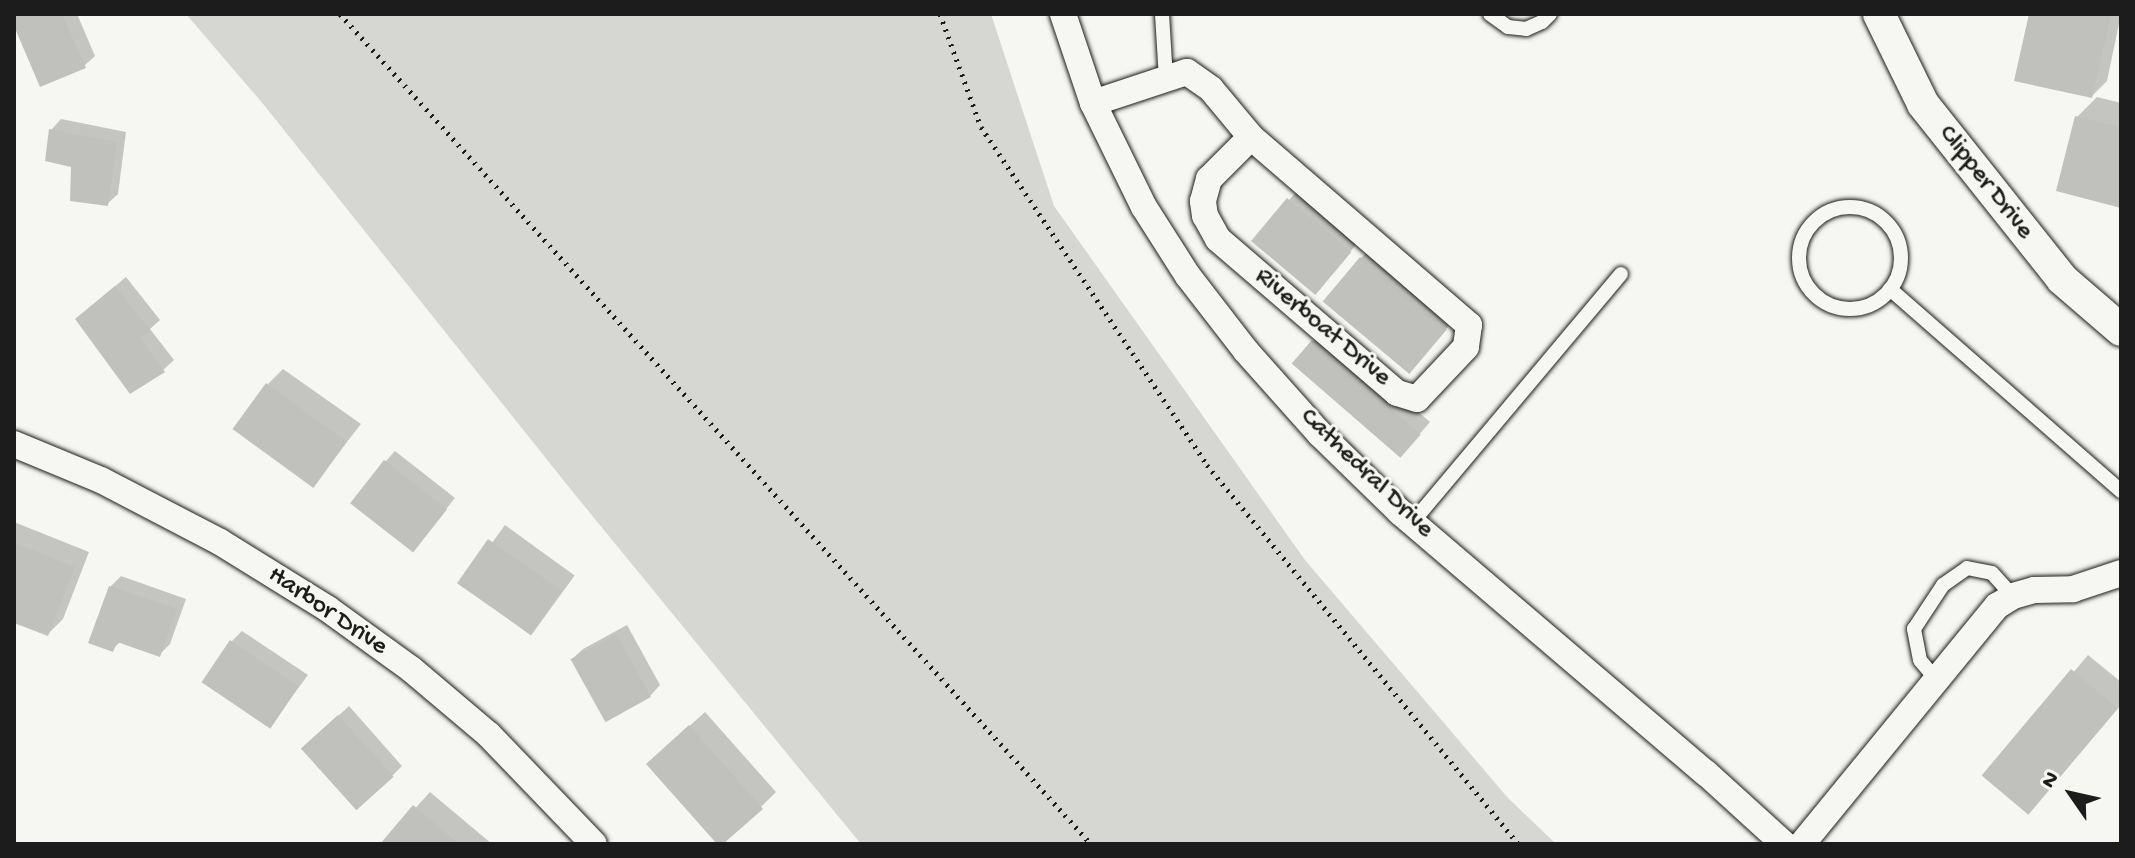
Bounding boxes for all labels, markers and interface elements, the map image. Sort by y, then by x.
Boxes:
street label: Clipper Drive [1931,120,2039,246]
street label: Riverboat Drive [1247,262,1397,394]
street label: Cathedral Drive [1293,402,1439,546]
street label: Harbor Drive [261,561,393,663]
north arrow [2031,754,2111,834]
text: N [2036,767,2066,794]

